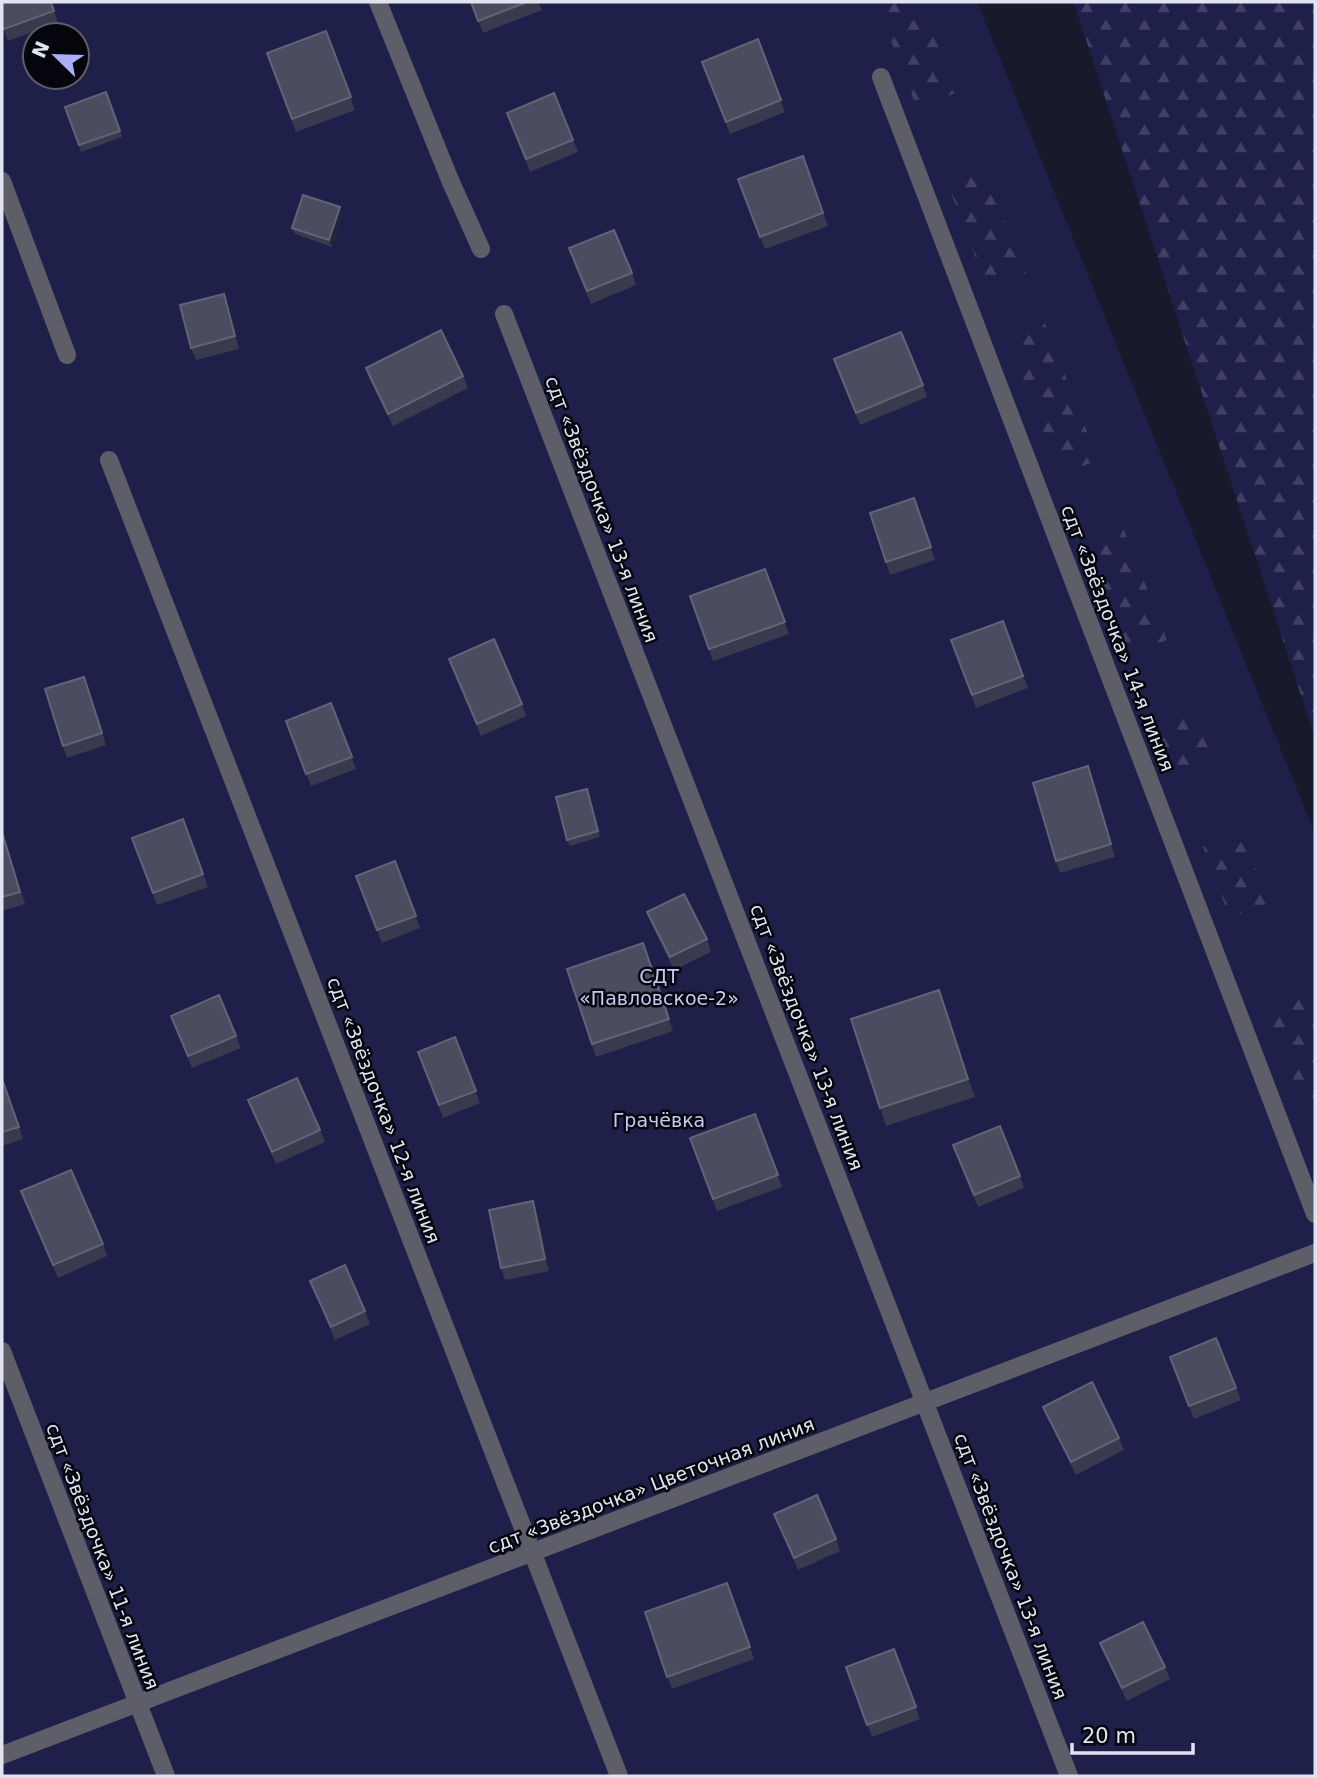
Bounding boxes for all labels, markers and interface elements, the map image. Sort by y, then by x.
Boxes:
north arrow [21,21,91,91]
text: N [27,38,54,61]
street label: сдт «Звёздочка» 13-я линия [541,373,663,645]
street label: сдт «Звёздочка» 14-я линия [1057,502,1179,774]
street label: сдт «Звёздочка» 13-я линия [746,901,868,1173]
park label: СДТ «Павловское-2» [579,965,739,1009]
street label: сдт «Звёздочка» 12-я линия [323,974,445,1246]
park label: Грачёвка [613,1109,705,1131]
street label: сдт «Звёздочка» Цветочная линия [485,1412,817,1558]
street label: сдт «Звёздочка» 11-я линия [42,1420,164,1692]
street label: сдт «Звёздочка» 13-я линия [950,1430,1072,1702]
scale bar [1072,1712,1193,1756]
text: 20 m [1082,1724,1136,1748]

